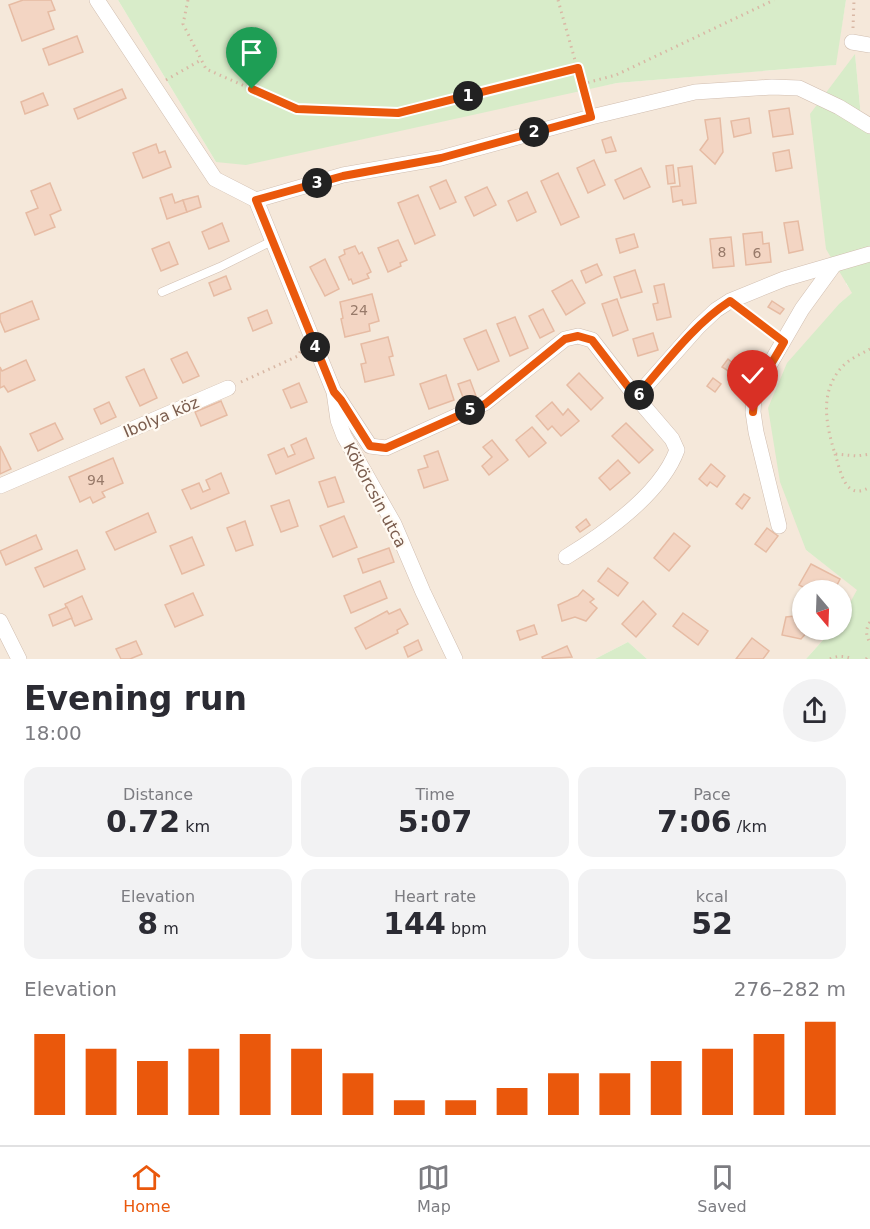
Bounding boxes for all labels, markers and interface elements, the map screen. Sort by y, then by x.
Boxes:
pin [226,27,277,89]
icon: arrive [235,36,268,69]
pin: 1 [453,81,483,111]
text: 1 [462,86,474,105]
pin: 2 [519,117,549,147]
text: 2 [528,122,540,141]
pin: 3 [302,168,332,198]
text: 3 [311,173,323,192]
house number: 8 [718,244,726,260]
house number: 6 [753,245,762,261]
house number: 24 [350,302,368,318]
pin: 4 [300,332,330,362]
text: 4 [309,337,321,356]
pin [727,350,778,412]
icon: check [736,359,769,392]
pin: 6 [624,380,654,410]
text: 6 [633,385,645,404]
street label: Ibolya köz [120,393,202,441]
pin: 5 [455,395,485,425]
text: 5 [464,400,476,419]
street label: Kökörcsin utca [339,439,411,551]
house number: 94 [87,472,105,488]
north arrow [792,580,852,640]
map controls [792,580,852,640]
text: Evening run [24,679,247,718]
button: share [783,679,846,742]
text: 18:00 [24,721,82,745]
text: Distance [123,785,193,804]
text: Time [415,785,455,804]
text: Pace [693,785,731,804]
text: 0.72 [106,804,180,839]
text: 5:07 [398,804,472,839]
text: 7:06 [657,804,732,839]
text: km [180,817,210,836]
text: /km [732,817,767,836]
text: Elevation [121,887,195,906]
text: Heart rate [394,887,476,906]
text: kcal [696,887,728,906]
text: 8 [137,906,158,941]
text: 144 [383,906,446,941]
text: 52 [691,906,733,941]
text: m [158,919,179,938]
text: bpm [446,919,487,938]
text: Elevation [24,977,117,1001]
text: 276–282 m [734,977,846,1001]
tab: Home [123,1161,171,1216]
tab: Map [417,1161,451,1216]
tab: Saved [697,1161,747,1216]

